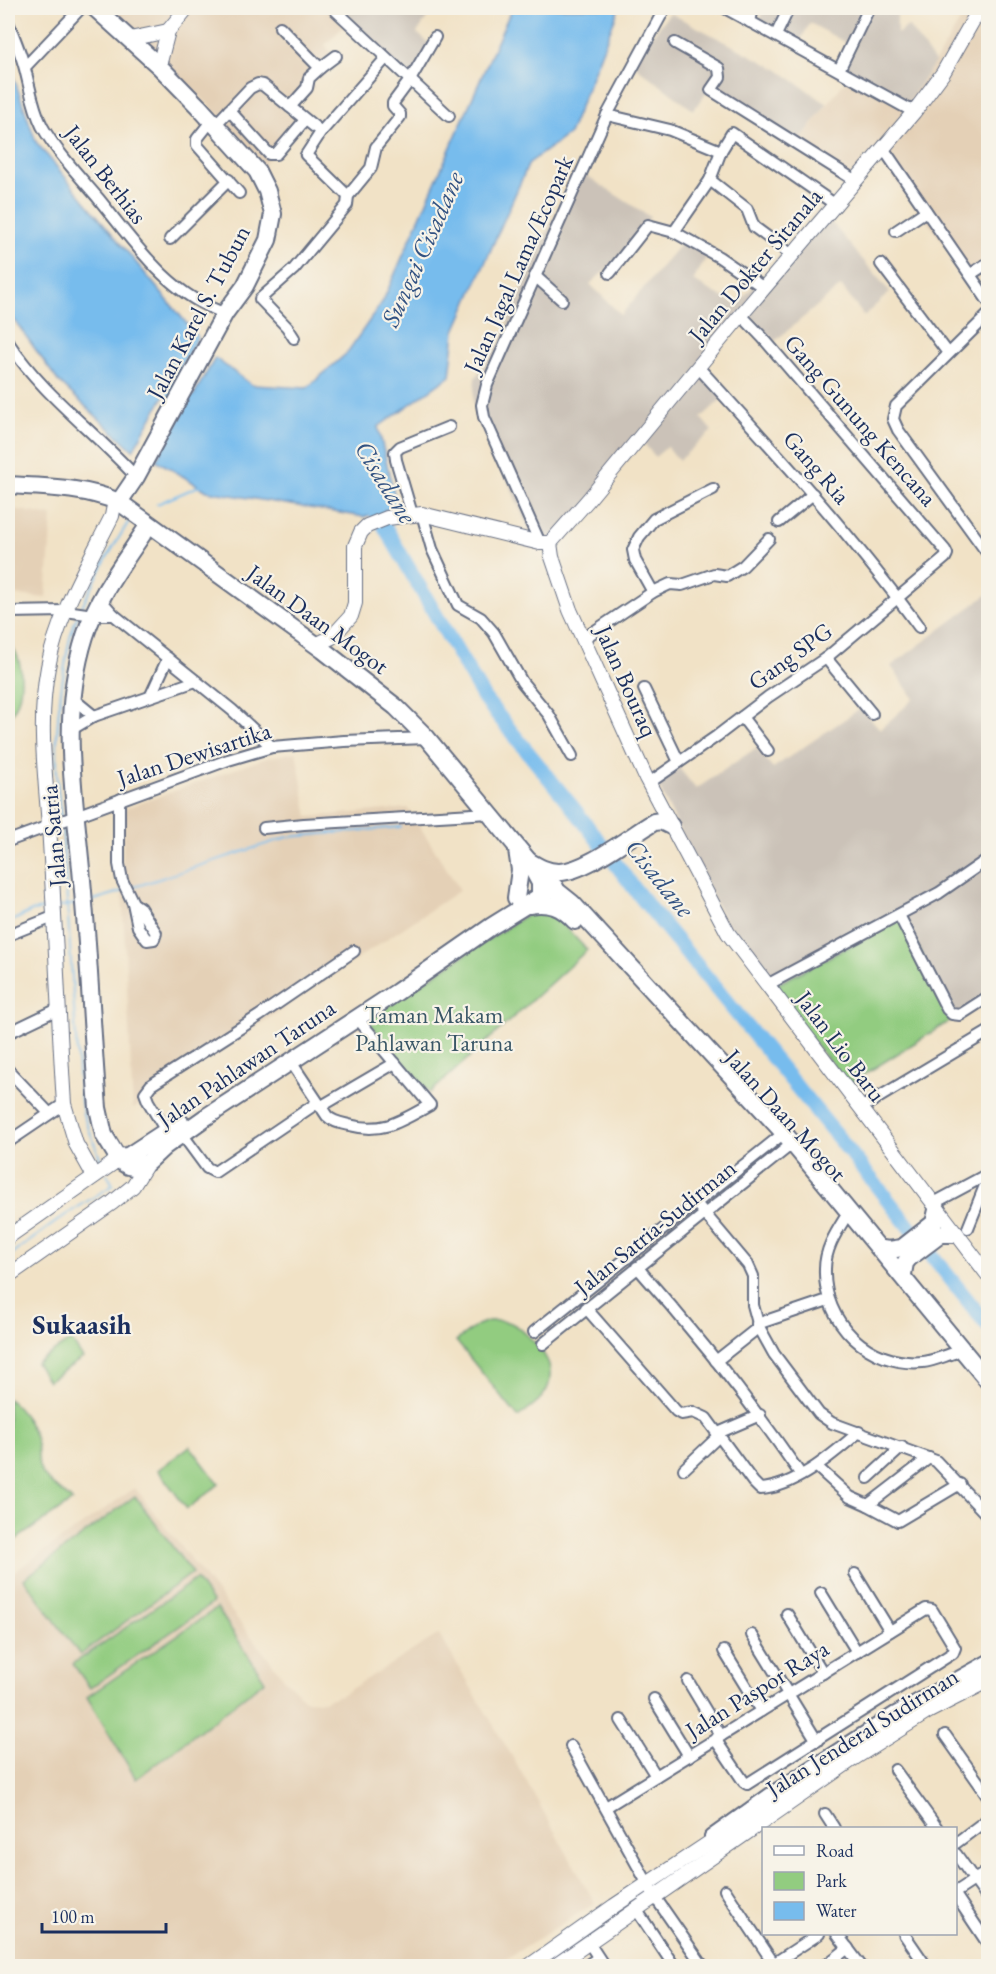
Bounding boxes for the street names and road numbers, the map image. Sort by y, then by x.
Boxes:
street label: Jalan Berhias [56,117,154,230]
street label: Jalan Jagal Lama/Ecopark [455,150,580,380]
street label: Jalan Dokter Sitanala [680,181,829,350]
street label: Jalan Karel S. Tubun [138,220,257,406]
street label: Gang Gunung Kencana [778,328,944,513]
street label: Gang Ria [777,424,858,511]
street label: Jalan Daan Mogot [239,556,395,681]
street label: Gang SPG [742,615,838,697]
street label: Jalan Bouraq [588,618,666,742]
street label: Jalan Dewisartika [111,714,275,794]
street label: Jalan Satria [33,783,73,890]
street label: Jalan Lio Baru [788,983,893,1108]
street label: Jalan Pahlawan Taruna [149,992,341,1135]
street label: Jalan Daan Mogot [717,1041,854,1188]
street label: Jalan Satria-Sudirman [566,1152,743,1303]
street label: Jalan Paspor Raya [678,1632,835,1746]
street label: Jalan Jenderal Sudirman [758,1660,964,1805]

